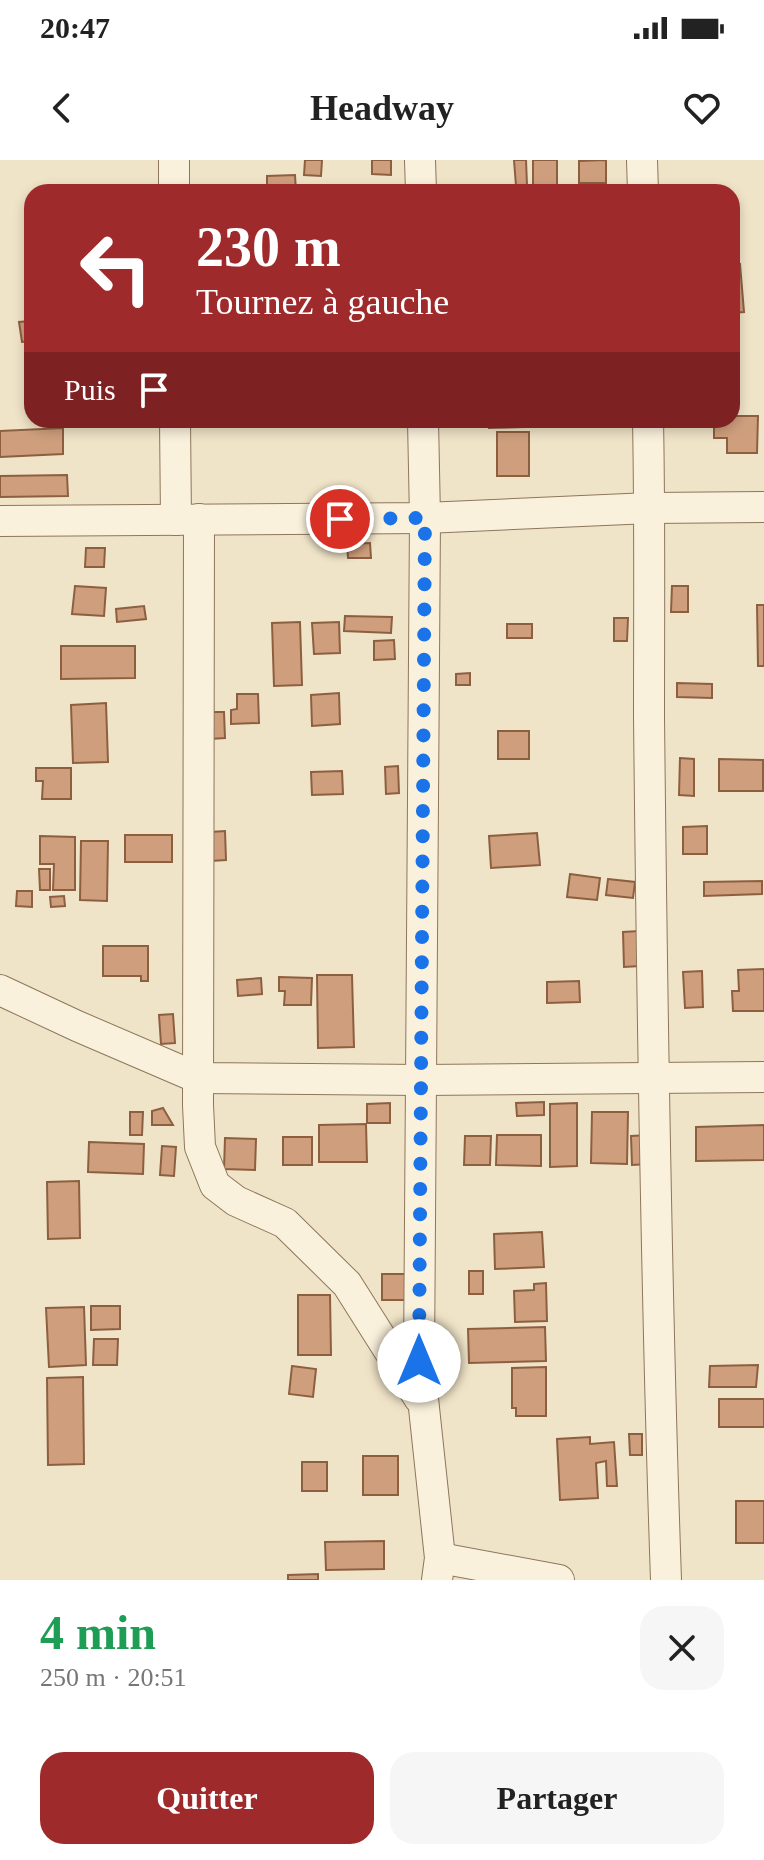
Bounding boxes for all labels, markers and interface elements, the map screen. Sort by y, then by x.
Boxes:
text: 20:47 [40,11,110,44]
icon: back [40,86,84,130]
icon: heart [680,86,724,130]
text: Headway [310,88,454,128]
icon: left [64,216,168,320]
text: 230 m [196,216,341,278]
text: Tournez à gauche [196,282,449,322]
icon: arrive [132,368,176,412]
text: Puis [64,373,116,406]
pin [306,485,374,553]
icon: arrive [318,497,362,541]
position arrow [377,1319,461,1403]
text: 4 min [40,1606,156,1659]
button: close [640,1606,724,1690]
text: 250 m · 20:51 [40,1663,187,1692]
button: Quitter [40,1752,374,1844]
button: Partager [390,1752,724,1844]

